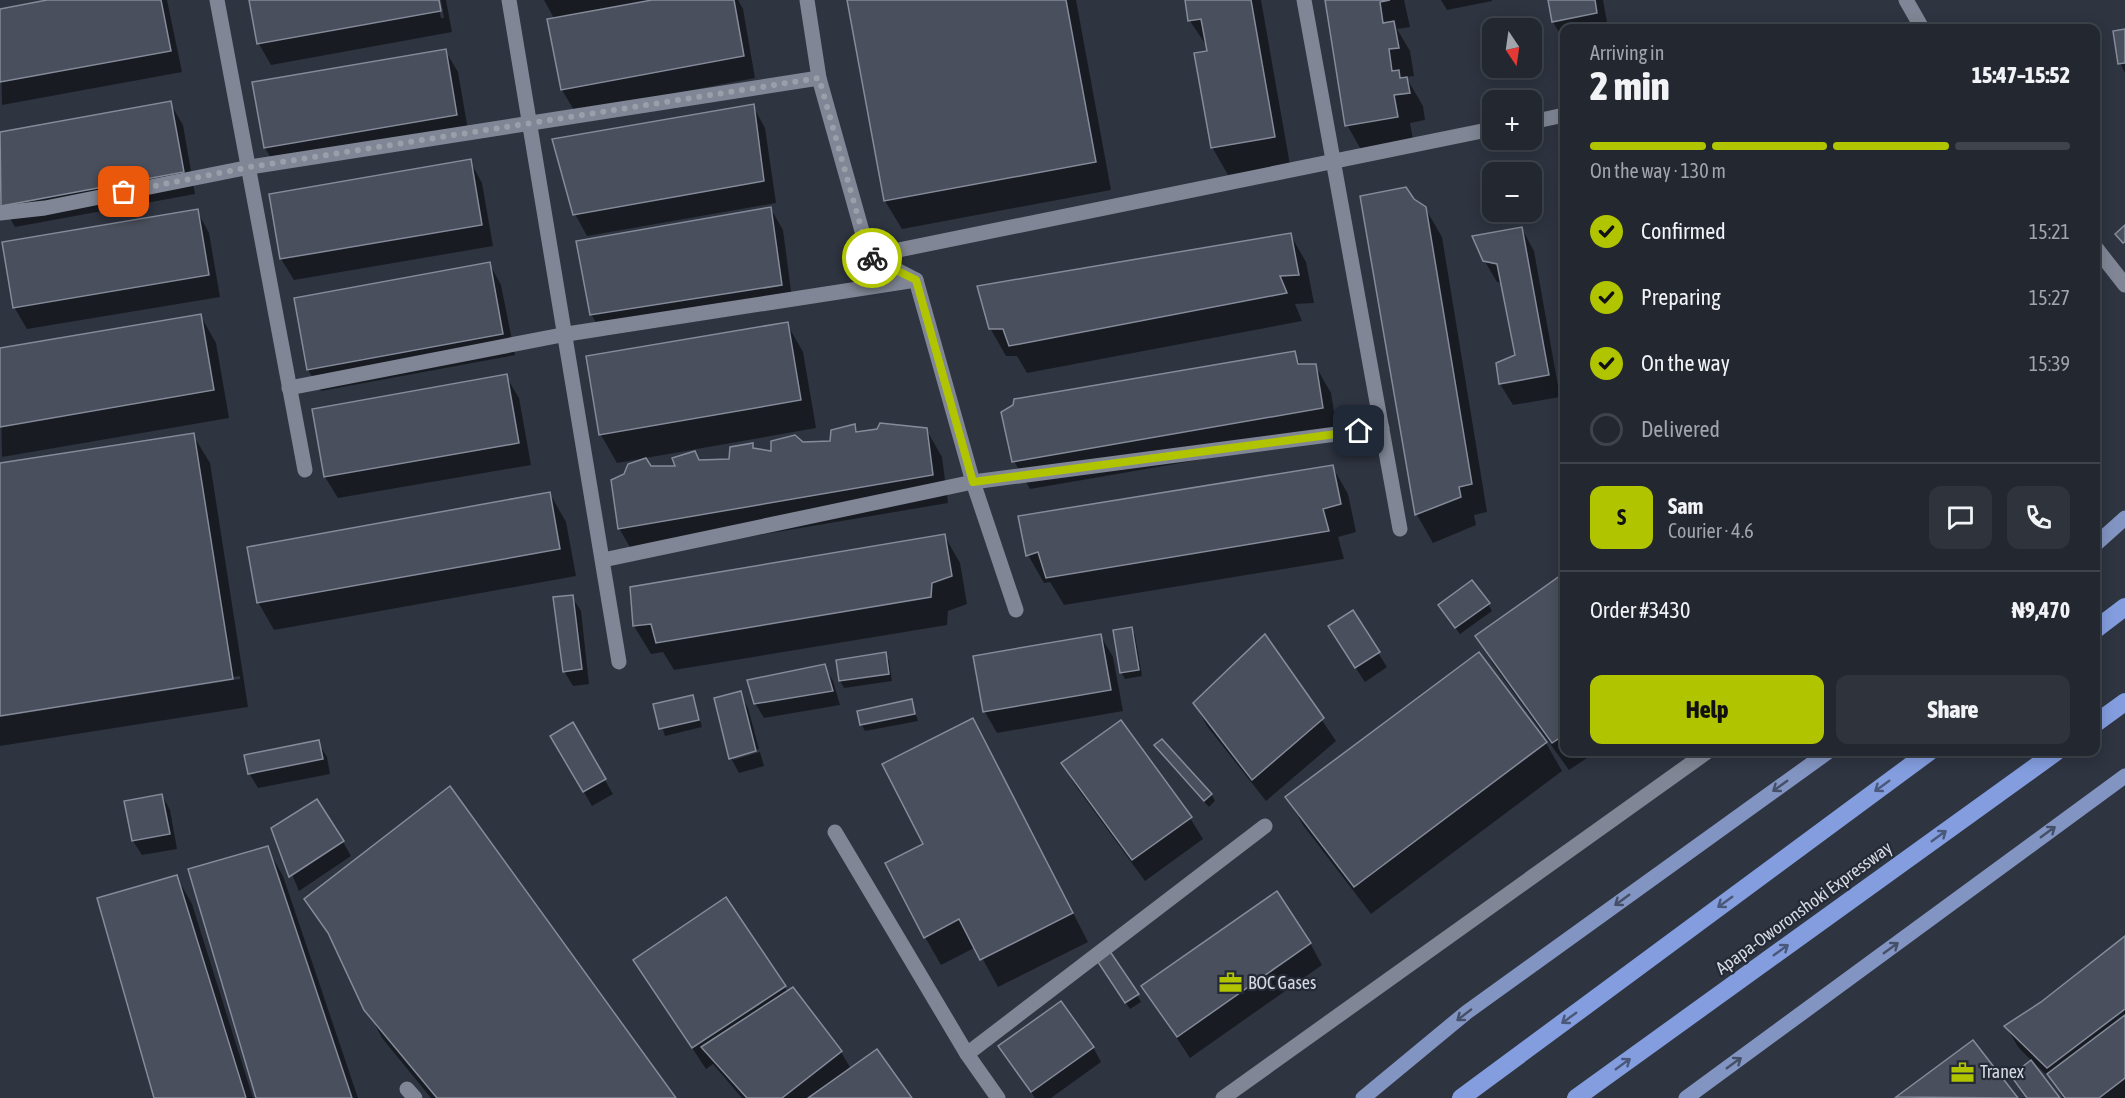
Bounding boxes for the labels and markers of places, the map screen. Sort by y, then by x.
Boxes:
pin [98,166,149,217]
pin [1333,405,1384,456]
office icon: BOC Gases [1217,970,1243,996]
place label: BOC Gases [1248,972,1316,993]
office icon: Tranex [1949,1059,1975,1085]
place label: Tranex [1980,1061,2024,1082]

